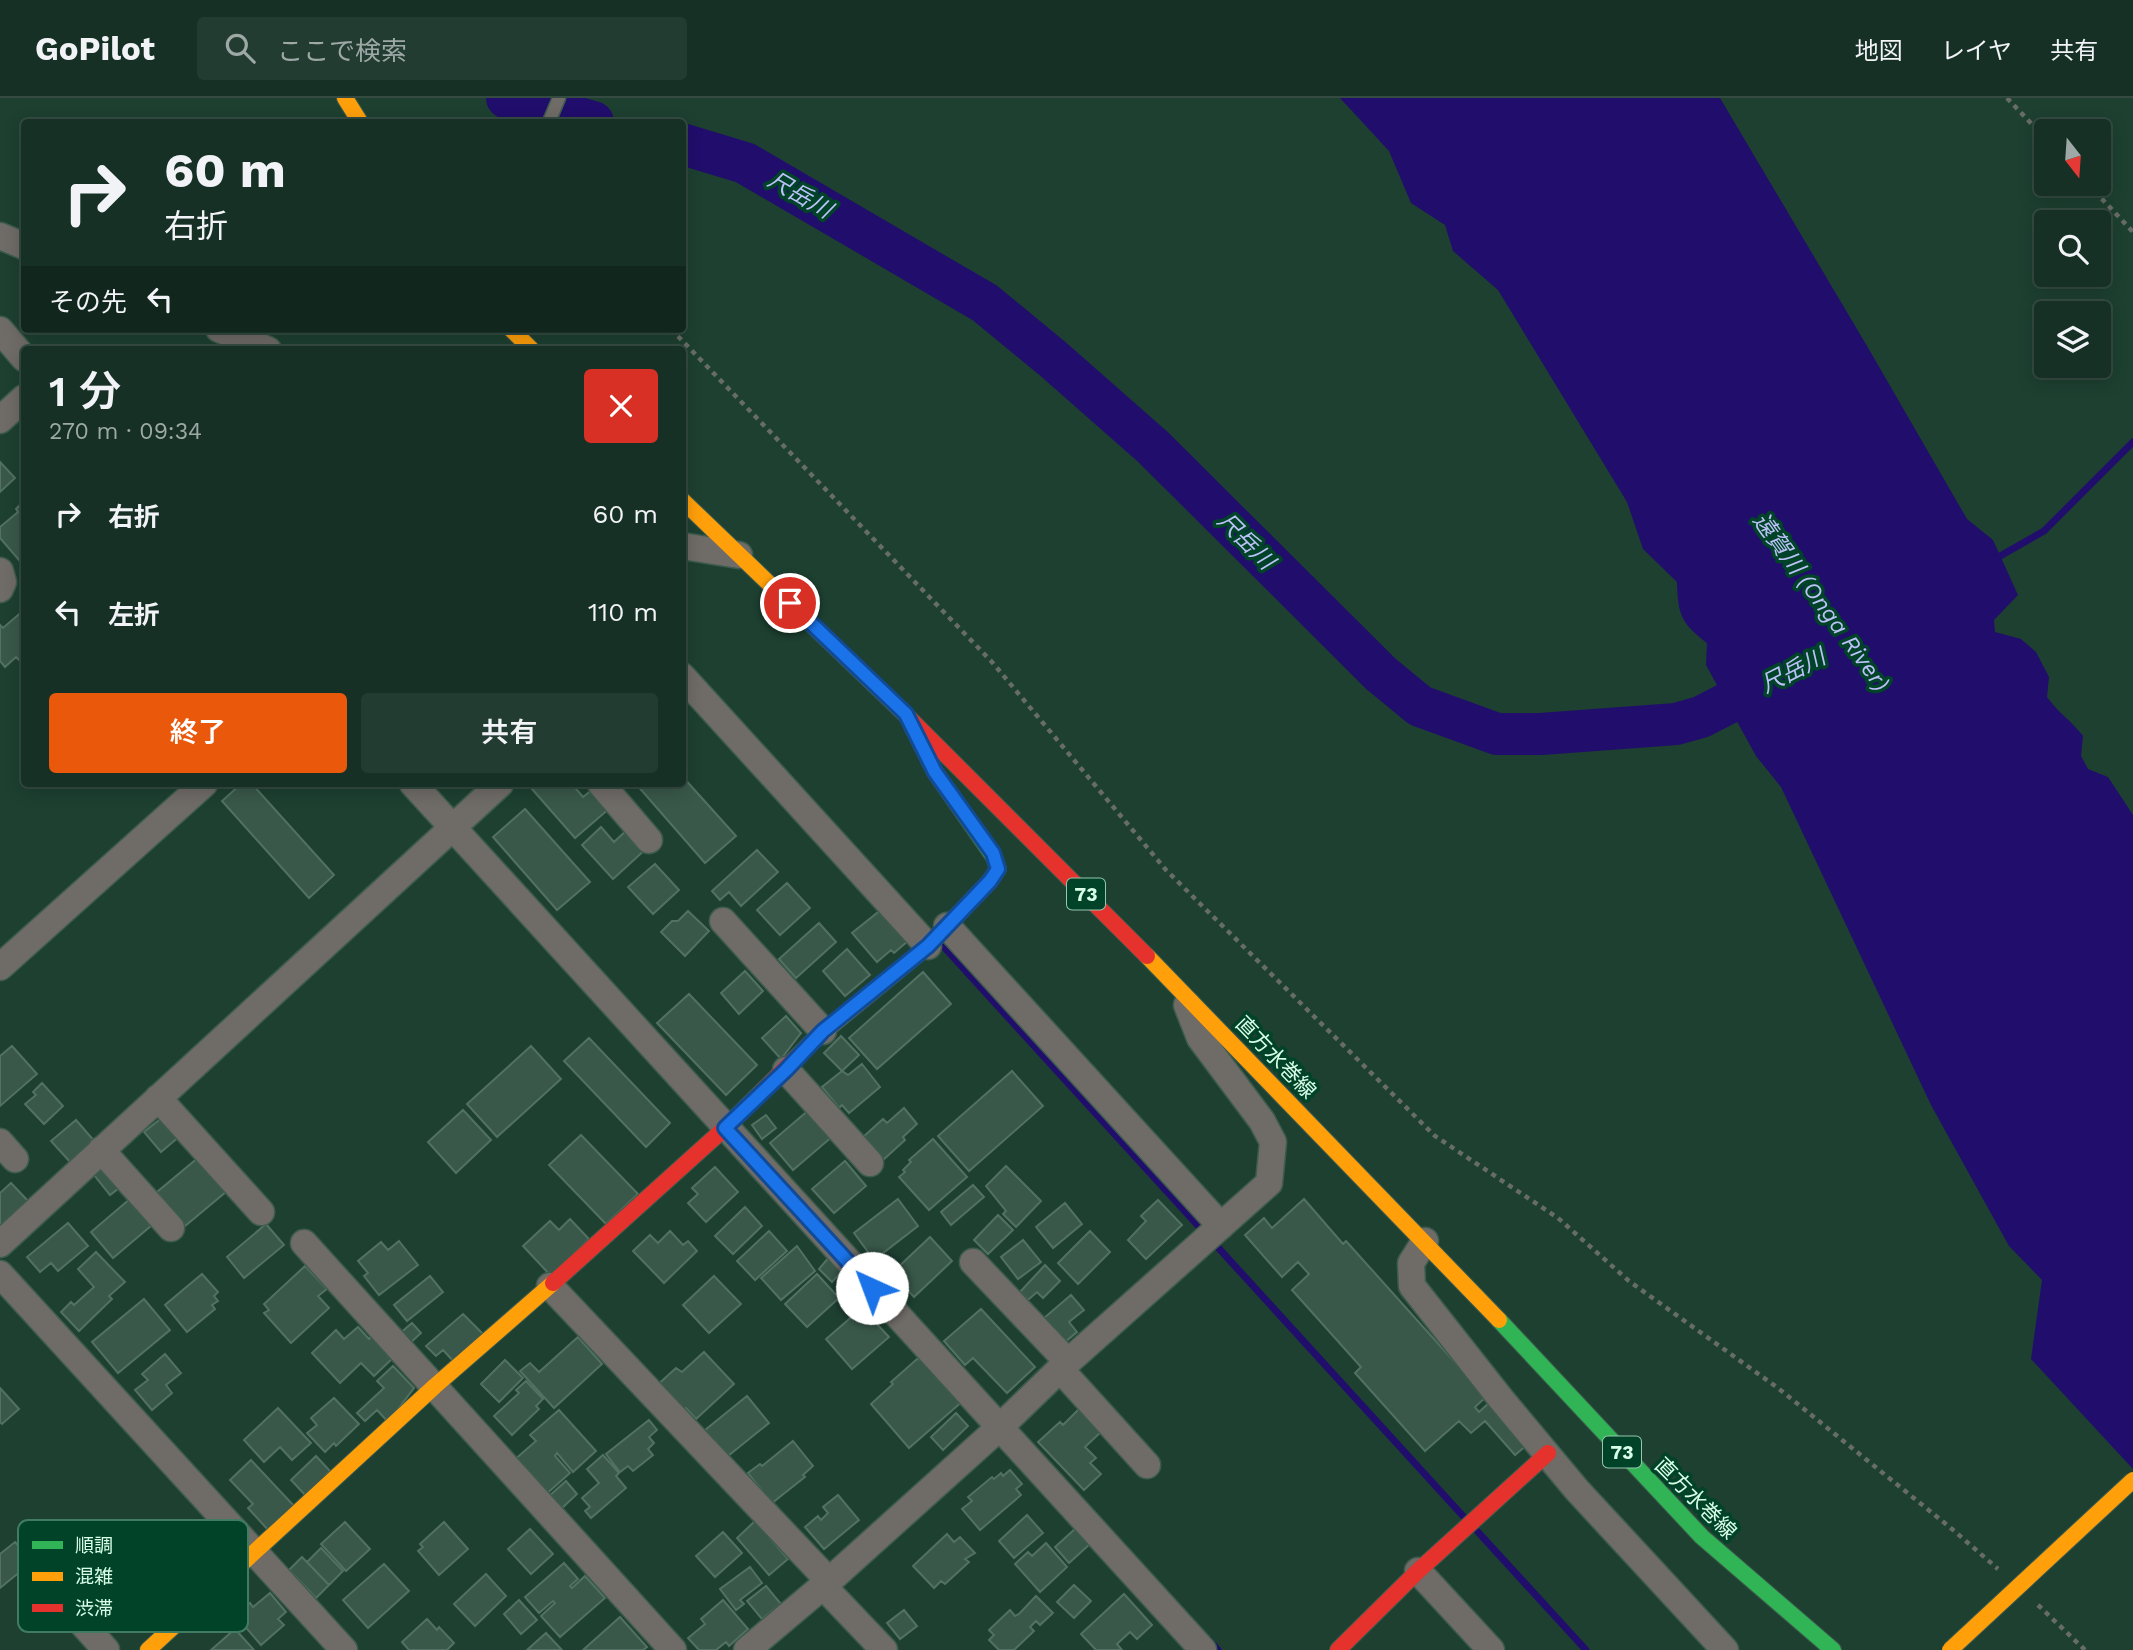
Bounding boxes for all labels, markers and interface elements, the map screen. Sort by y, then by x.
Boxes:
search box [197,17,687,80]
text: GoPilot [35,29,155,68]
icon: search [221,29,259,67]
text: ここで検索 [277,36,407,66]
text: 地図 [1855,37,1903,65]
text: レイヤ [1941,37,2012,65]
text: 共有 [2050,37,2098,65]
north arrow [2034,119,2110,196]
map controls [2034,119,2111,378]
text: 60 m [164,141,286,199]
icon: right [49,147,140,238]
water label: 尺岳川 [763,166,839,225]
text: 右折 [164,207,228,245]
button: search [2034,210,2111,287]
icon: left [141,280,179,318]
text: その先 [49,287,127,317]
button: layers [2034,301,2111,378]
text: 1 分 [49,367,121,416]
button: close [584,369,658,443]
text: 270 m · 09:34 [49,418,202,445]
icon: right [49,495,87,533]
text: 60 m [592,499,658,529]
text: 右折 [108,502,160,532]
water label: 尺岳川 [1212,507,1282,577]
water label: 遠賀川 (Onga River) [1747,508,1895,696]
pin [760,573,820,633]
icon: arrive [771,584,809,622]
icon: left [49,593,87,631]
text: 110 m [588,597,658,627]
text: 左折 [108,600,160,630]
water label: 尺岳川 [1756,642,1833,699]
button: 終了 [49,693,347,773]
button: 共有 [361,693,658,773]
road number: 73 [1067,878,1105,909]
street label: 直方水巻線 [1231,1011,1321,1103]
position arrow [835,1251,909,1325]
road number: 73 [1603,1436,1641,1468]
street label: 直方水巻線 [1650,1452,1742,1544]
legend [18,1520,248,1632]
text: 順調 [75,1534,113,1557]
text: 混雑 [75,1565,113,1588]
text: 渋滞 [75,1597,113,1620]

